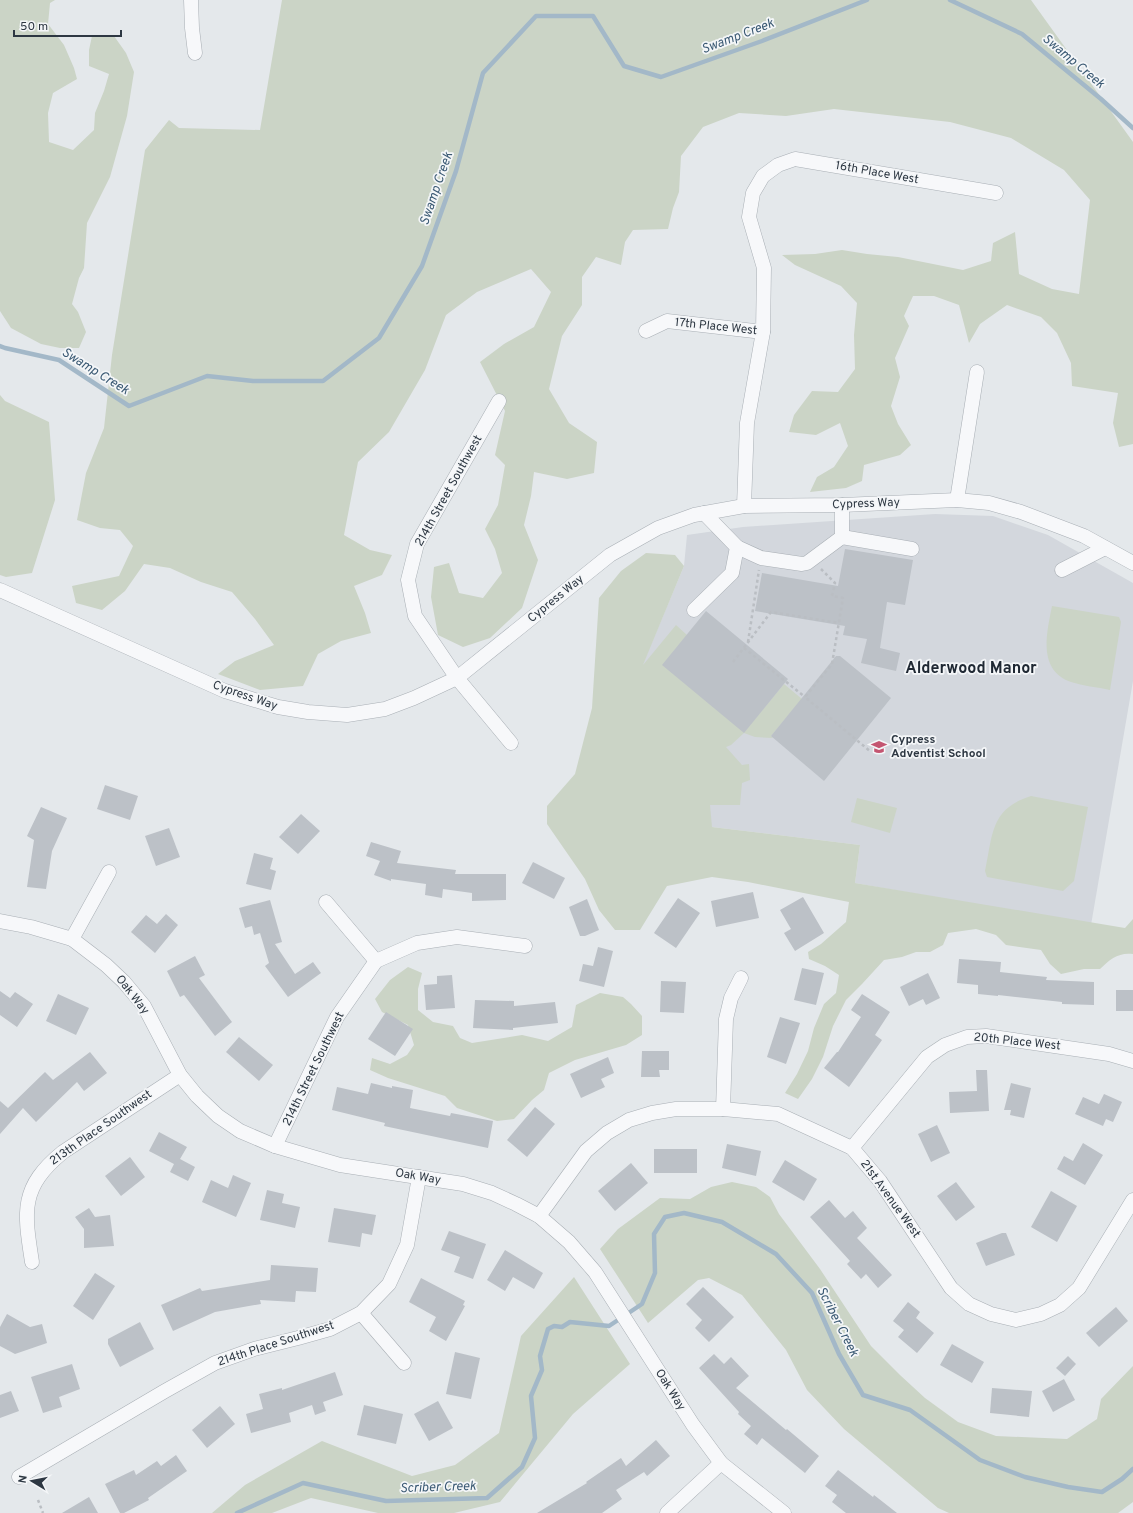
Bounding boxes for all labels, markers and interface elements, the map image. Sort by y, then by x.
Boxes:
scale bar [14,12,121,38]
water label: Swamp Creek [700,16,777,58]
text: 50 m [20,19,48,35]
water label: Swamp Creek [1039,31,1108,93]
water label: Swamp Creek [417,150,457,228]
street label: 16th Place West [834,158,920,188]
street label: 17th Place West [674,315,758,339]
water label: Swamp Creek [58,345,132,399]
street label: 214th Street Southwest [412,432,486,550]
street label: Cypress Way [832,495,900,513]
street label: Cypress Way [525,571,587,627]
district label: Alderwood Manor [905,659,1037,679]
street label: Cypress Way [210,677,280,715]
place label: Cypress Adventist School [891,732,986,762]
school or university icon: Cypress Adventist School [870,738,888,756]
street label: Oak Way [111,972,153,1018]
street label: 214th Street Southwest [279,1009,349,1129]
street label: 20th Place West [973,1029,1061,1055]
street label: 213th Place Southwest [47,1087,155,1169]
street label: 21st Avenue West [856,1157,924,1241]
street label: Oak Way [394,1165,442,1189]
water label: Scriber Creek [813,1284,862,1360]
street label: 214th Place Southwest [216,1318,336,1370]
street label: Oak Way [651,1366,689,1414]
north arrow [12,1461,52,1501]
text: N [16,1474,31,1485]
water label: Scriber Creek [400,1479,477,1497]

